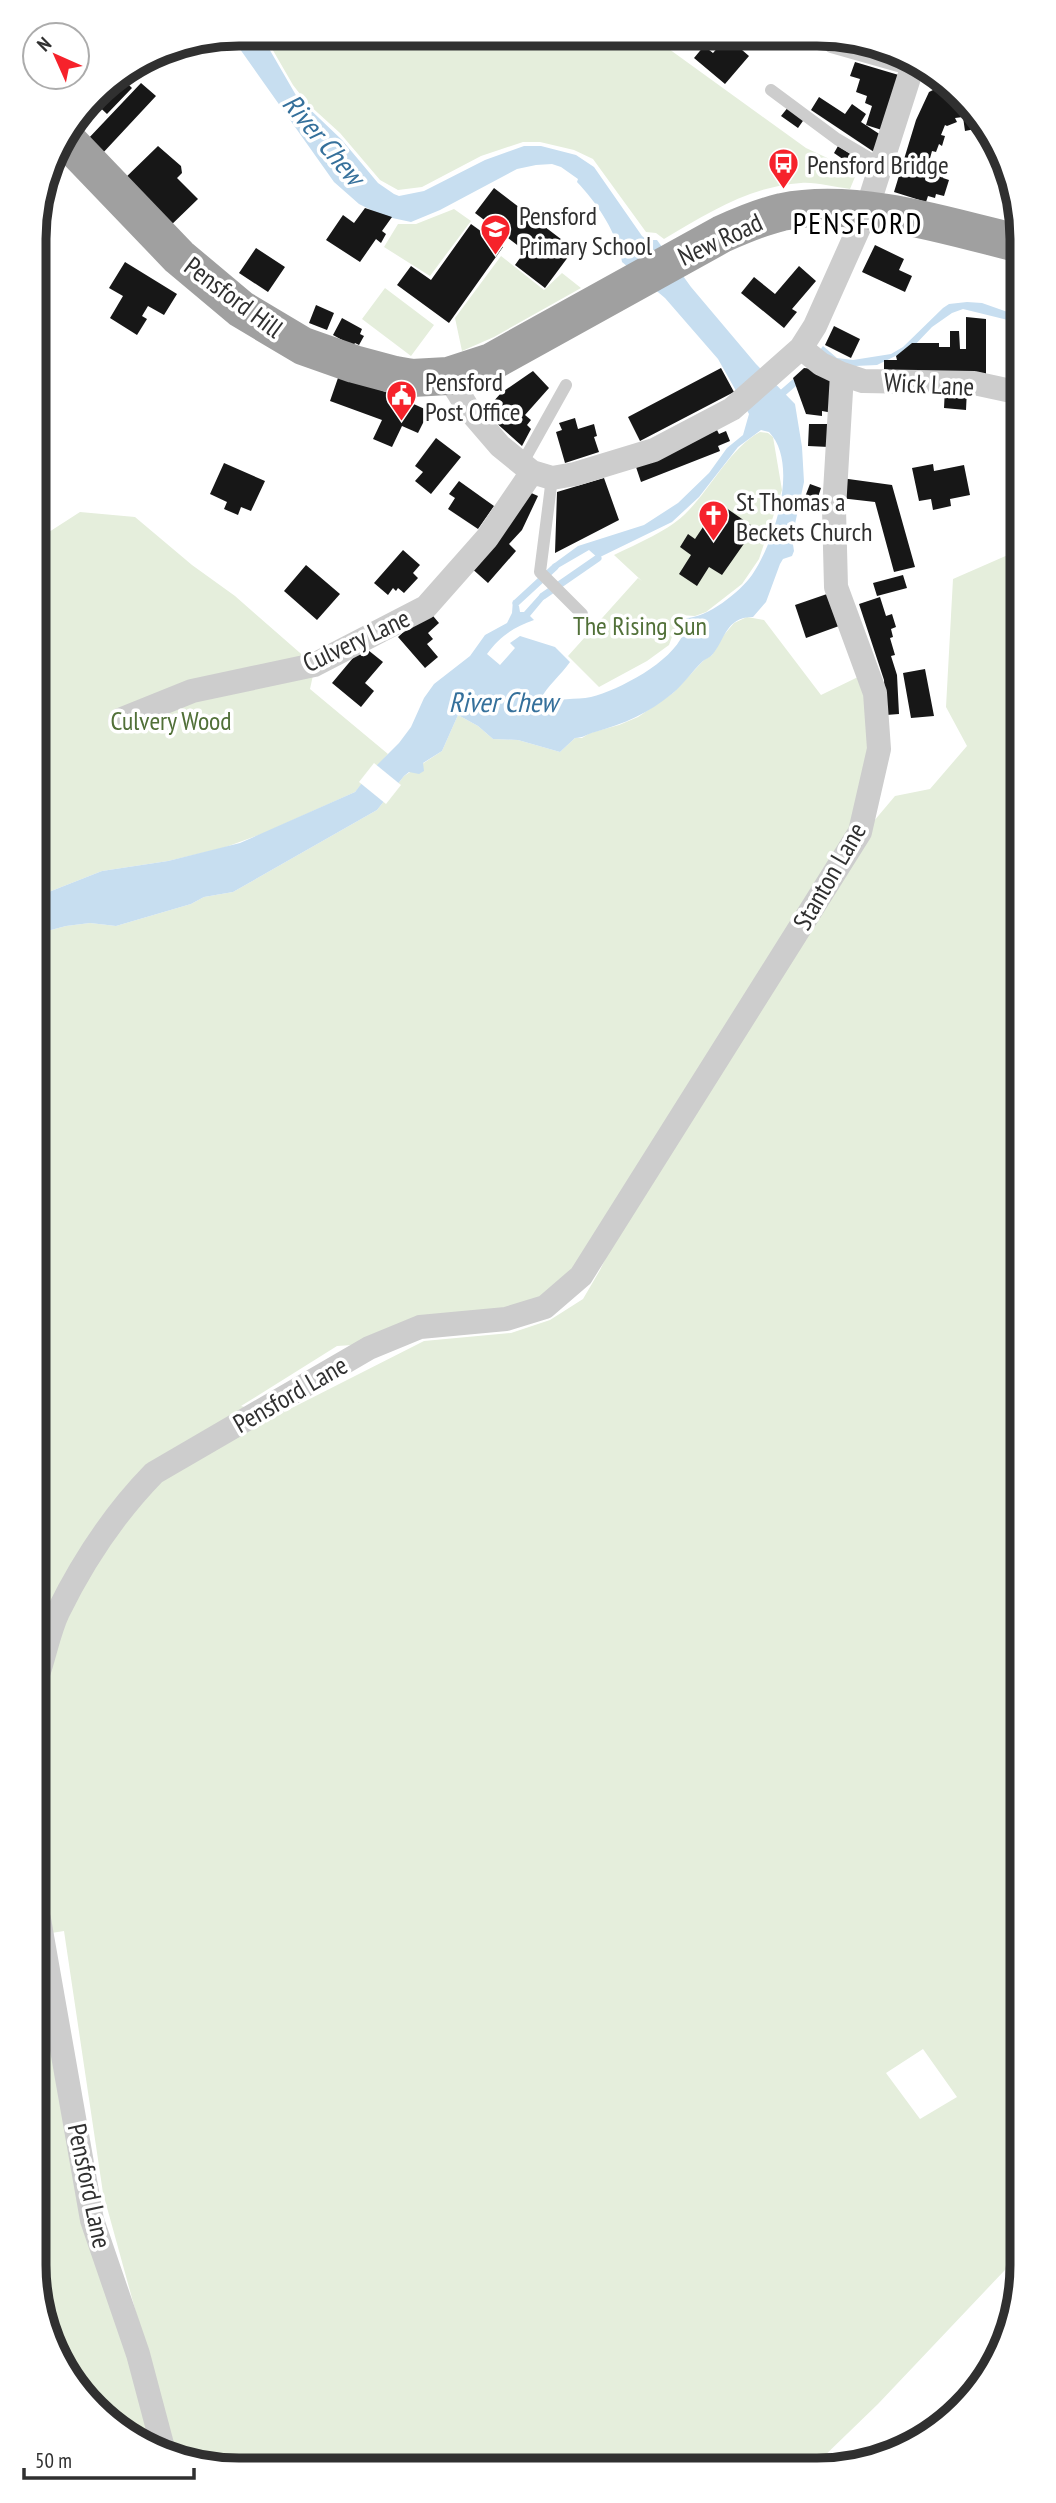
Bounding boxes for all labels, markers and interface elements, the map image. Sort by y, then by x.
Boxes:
north arrow [21,21,91,91]
text: N [32,32,56,56]
water label: River Chew [275,86,375,195]
bus stop icon: Pensford Bridge [767,147,801,191]
place label: Pensford Bridge [807,148,949,181]
place label: Pensford Primary School [519,199,652,262]
district label: PENSFORD [793,203,923,242]
street label: New Road [673,205,767,273]
school or university icon: Pensford Primary School [479,213,513,257]
street label: Pensford Hill [178,249,290,345]
place label: Pensford Post Office [425,365,521,428]
street label: Wick Lane [883,365,975,403]
public building icon: Pensford Post Office [385,379,419,423]
place label: St Thomas a Beckets Church [736,485,873,548]
church icon: St Thomas a Beckets Church [696,499,730,543]
street label: Culvery Lane [297,601,415,679]
park label: The Rising Sun [573,609,707,642]
water label: River Chew [449,683,561,720]
park label: Culvery Wood [110,704,232,737]
street label: Stanton Lane [785,817,873,935]
street label: Pensford Lane [227,1348,353,1440]
street label: Pensford Lane [61,2121,119,2251]
scale bar [24,2436,194,2480]
text: 50 m [35,2447,72,2474]

